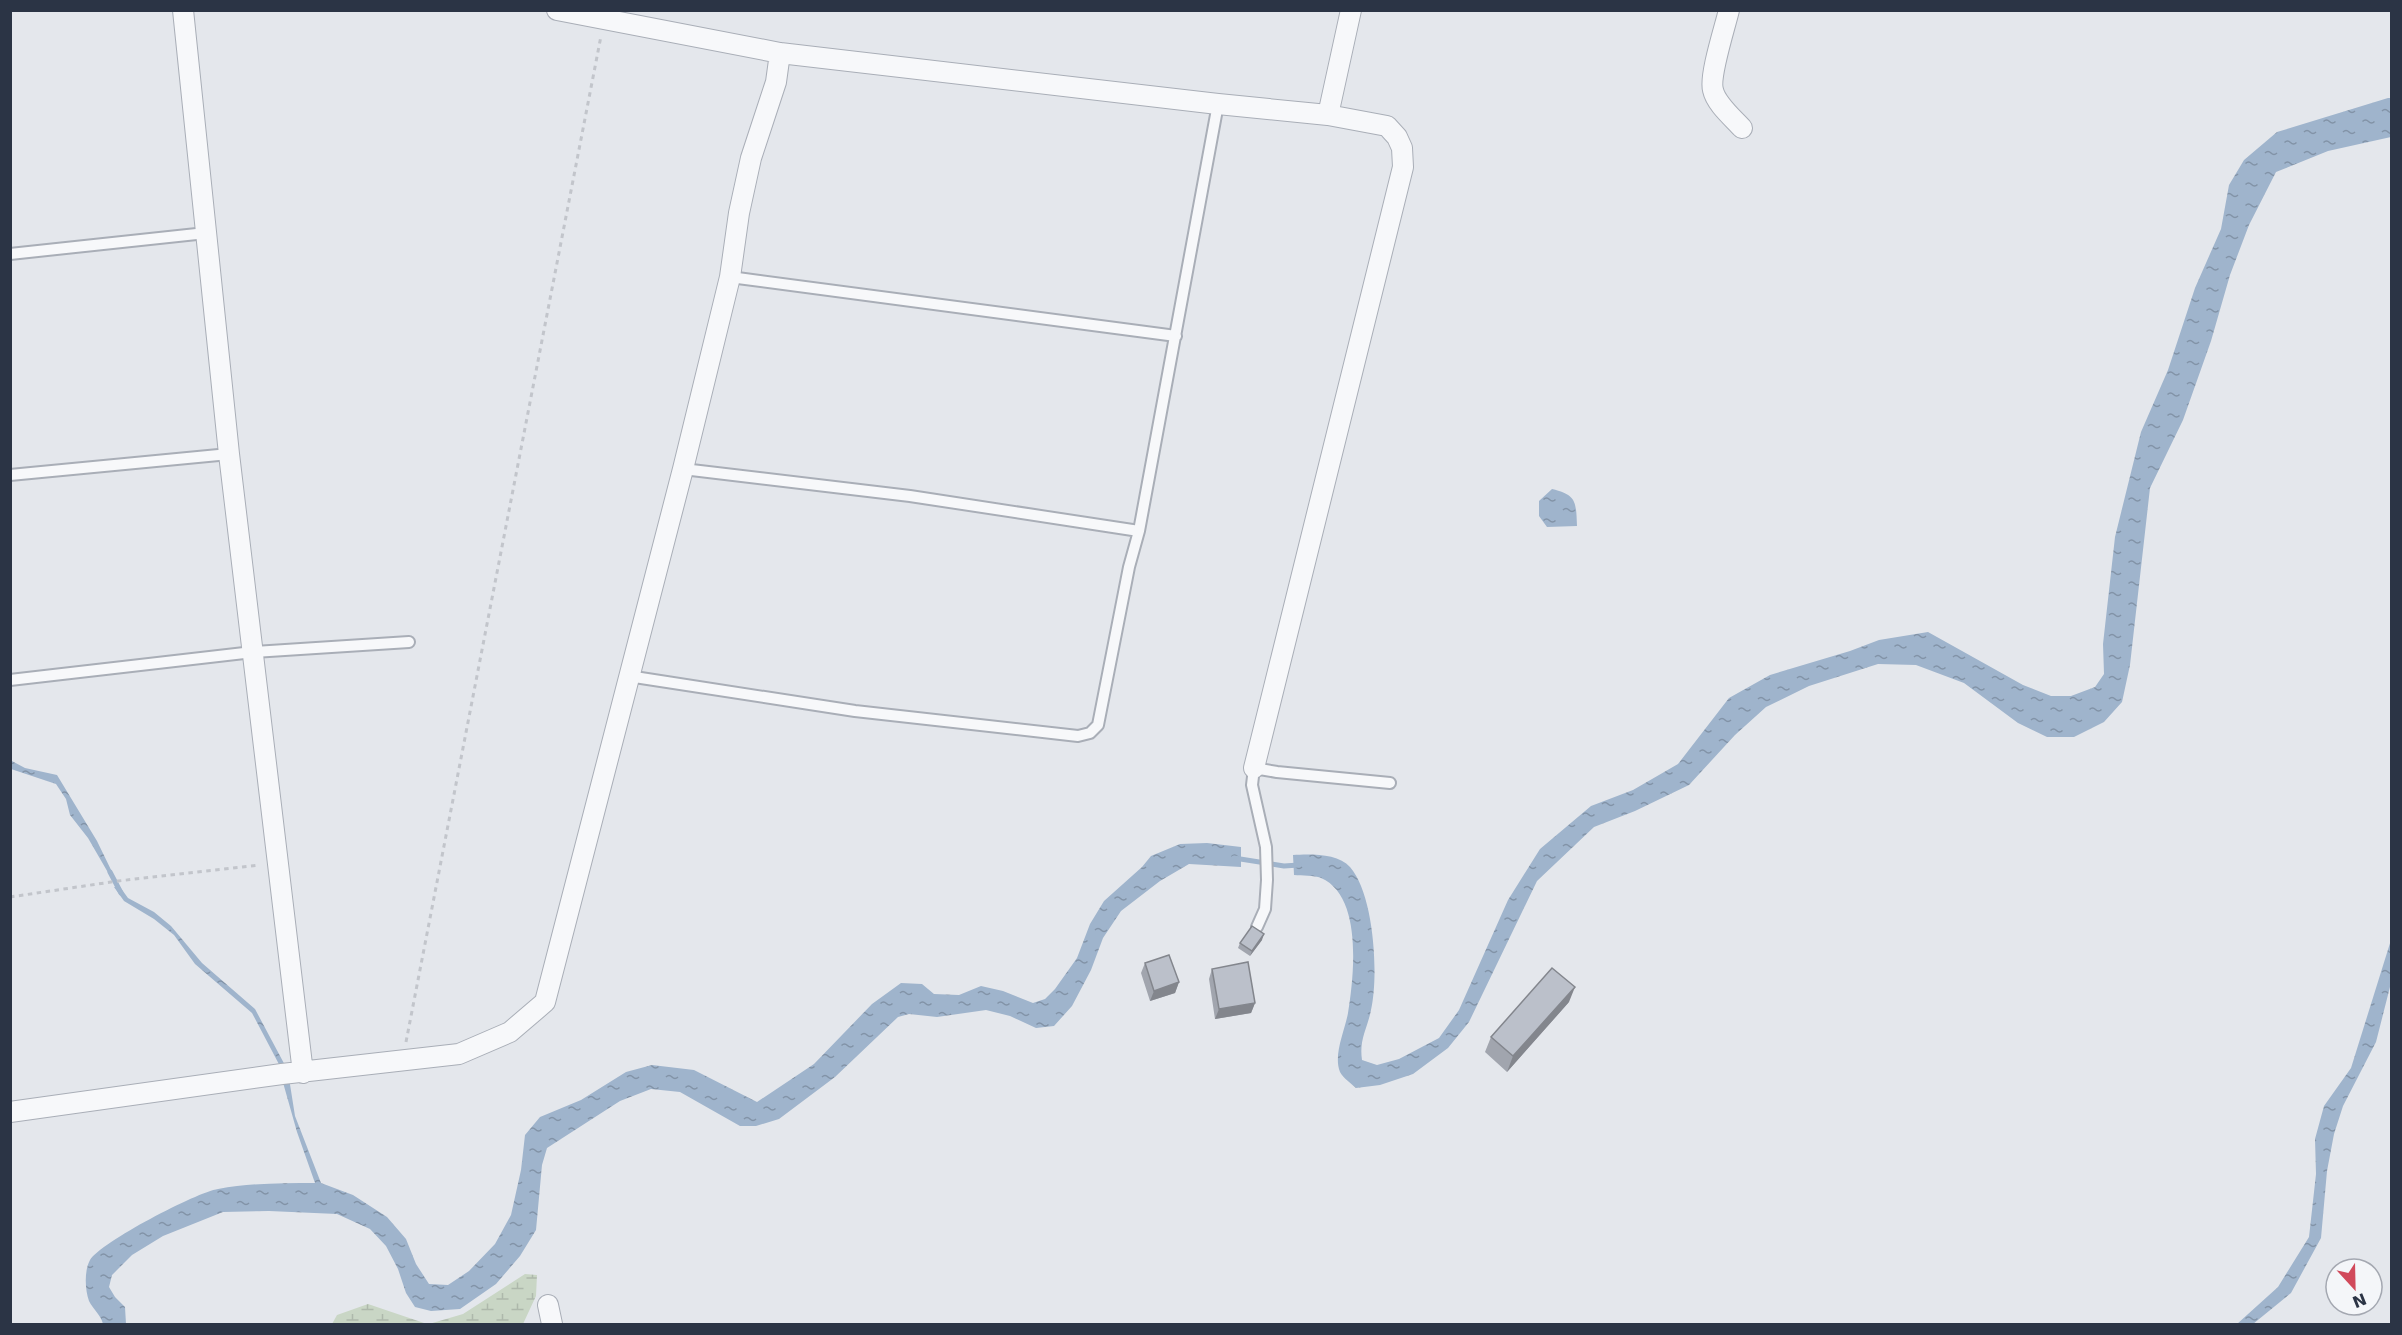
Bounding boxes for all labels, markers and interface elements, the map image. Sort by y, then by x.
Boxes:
north arrow [2324,1257,2384,1317]
text: N [2350,1289,2369,1312]

